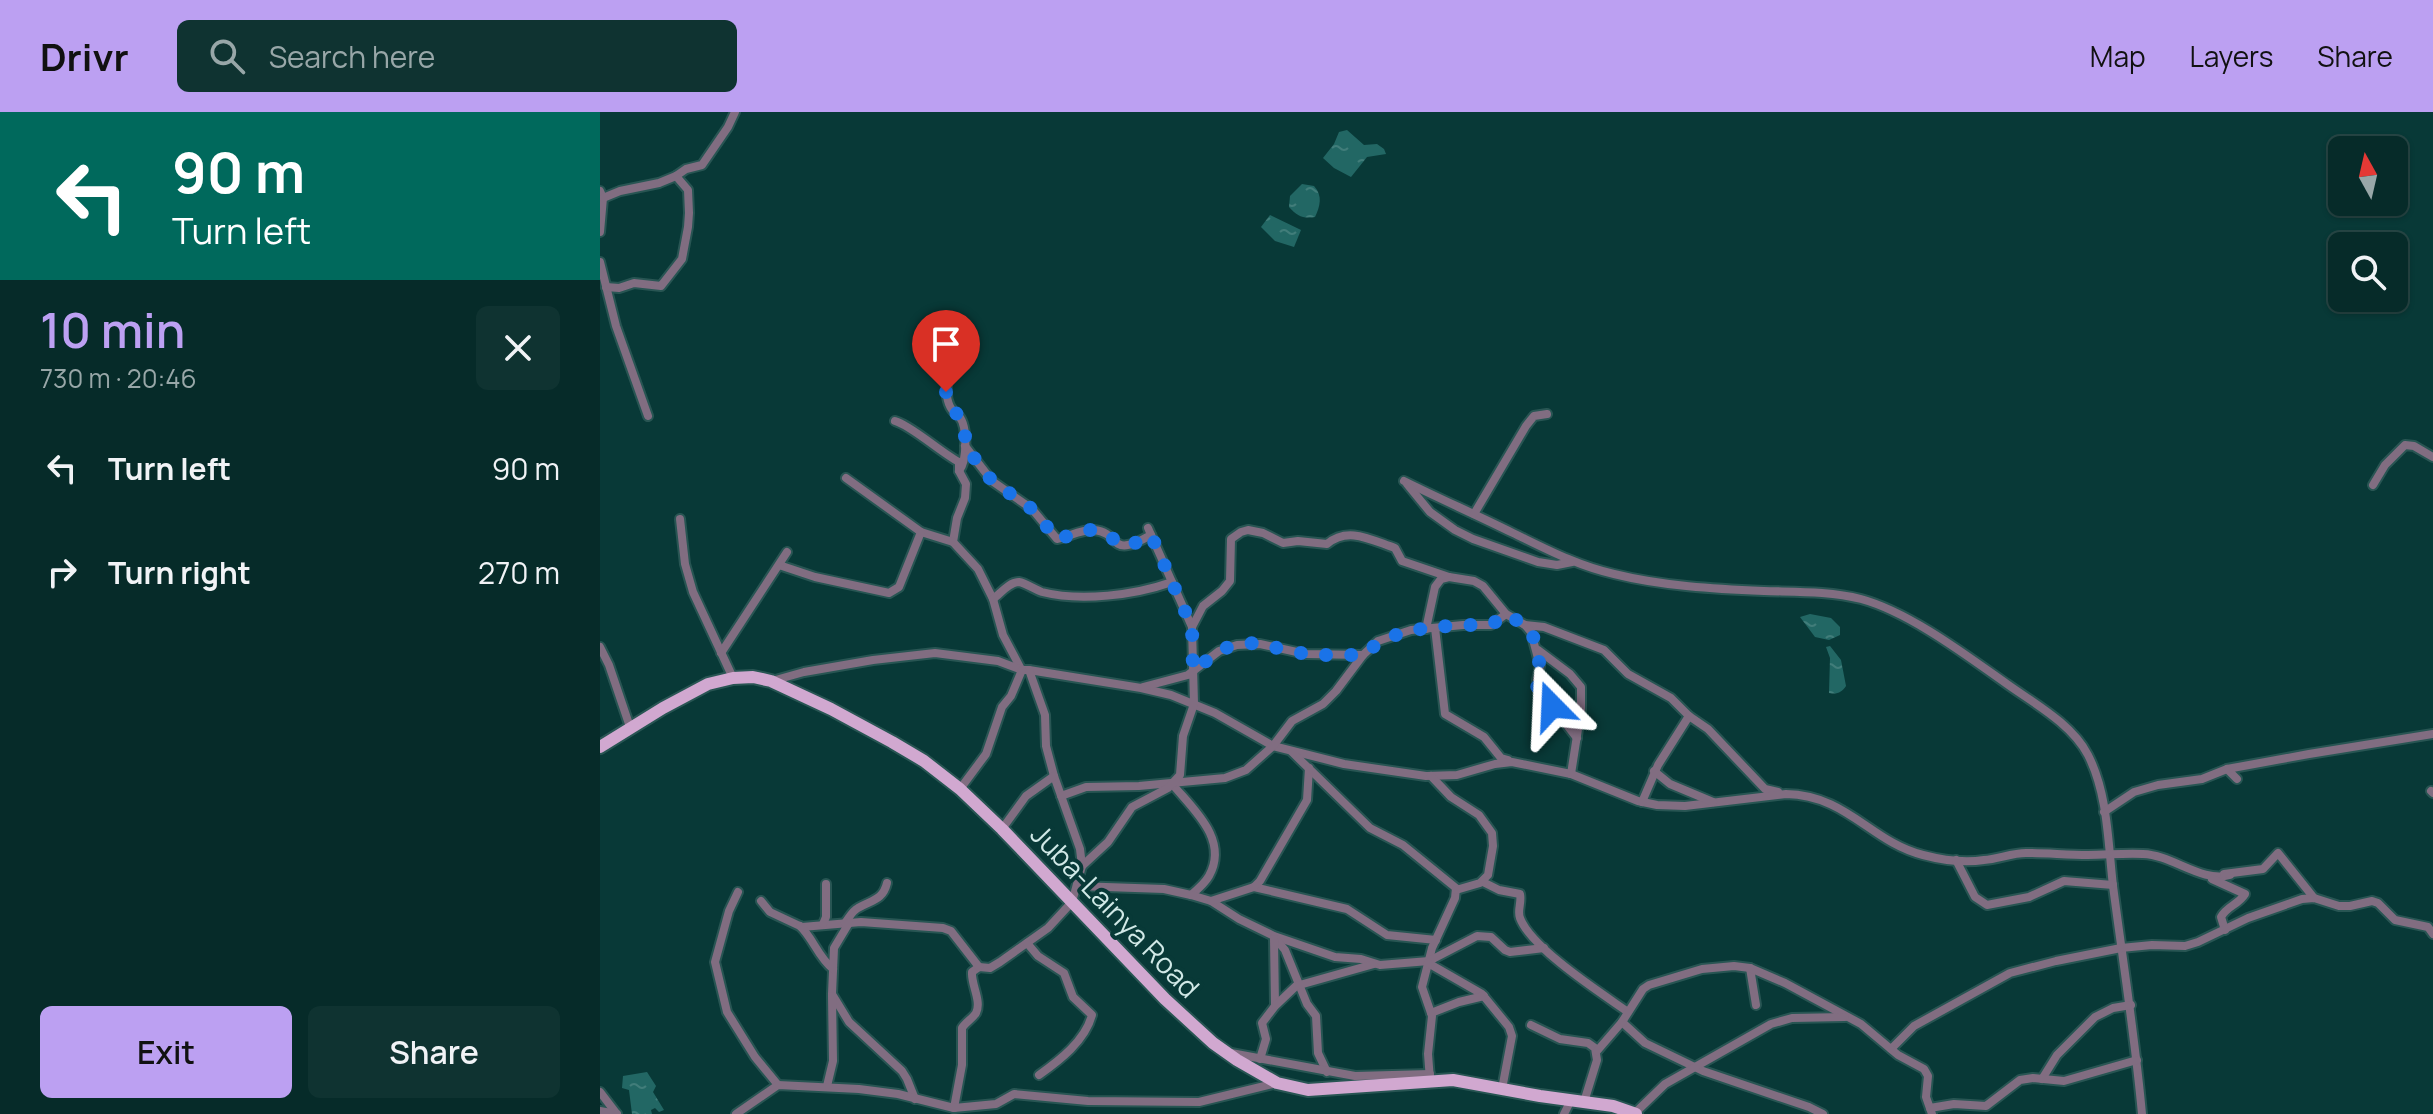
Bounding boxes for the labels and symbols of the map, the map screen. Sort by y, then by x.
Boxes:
north arrow [2328,136,2408,216]
pin [912,310,980,392]
position arrow [1510,664,1594,748]
street label: Juba-Lainya Road [1023,815,1208,1005]

